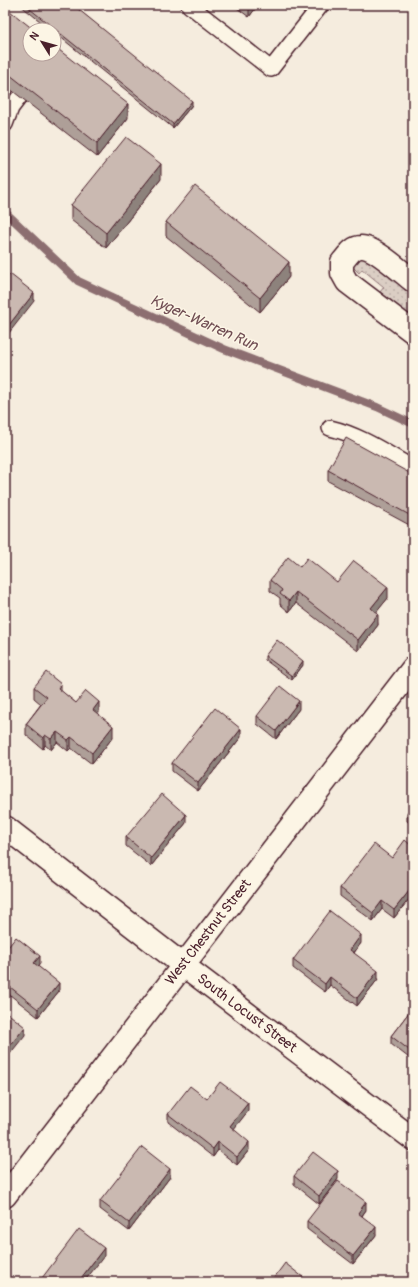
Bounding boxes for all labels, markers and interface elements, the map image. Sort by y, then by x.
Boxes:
north arrow [22,22,62,62]
text: N [27,29,42,43]
water label: Kyger-Warren Run [147,291,262,356]
street label: West Chestnut Street [161,875,255,988]
street label: South Locust Street [194,970,300,1056]

